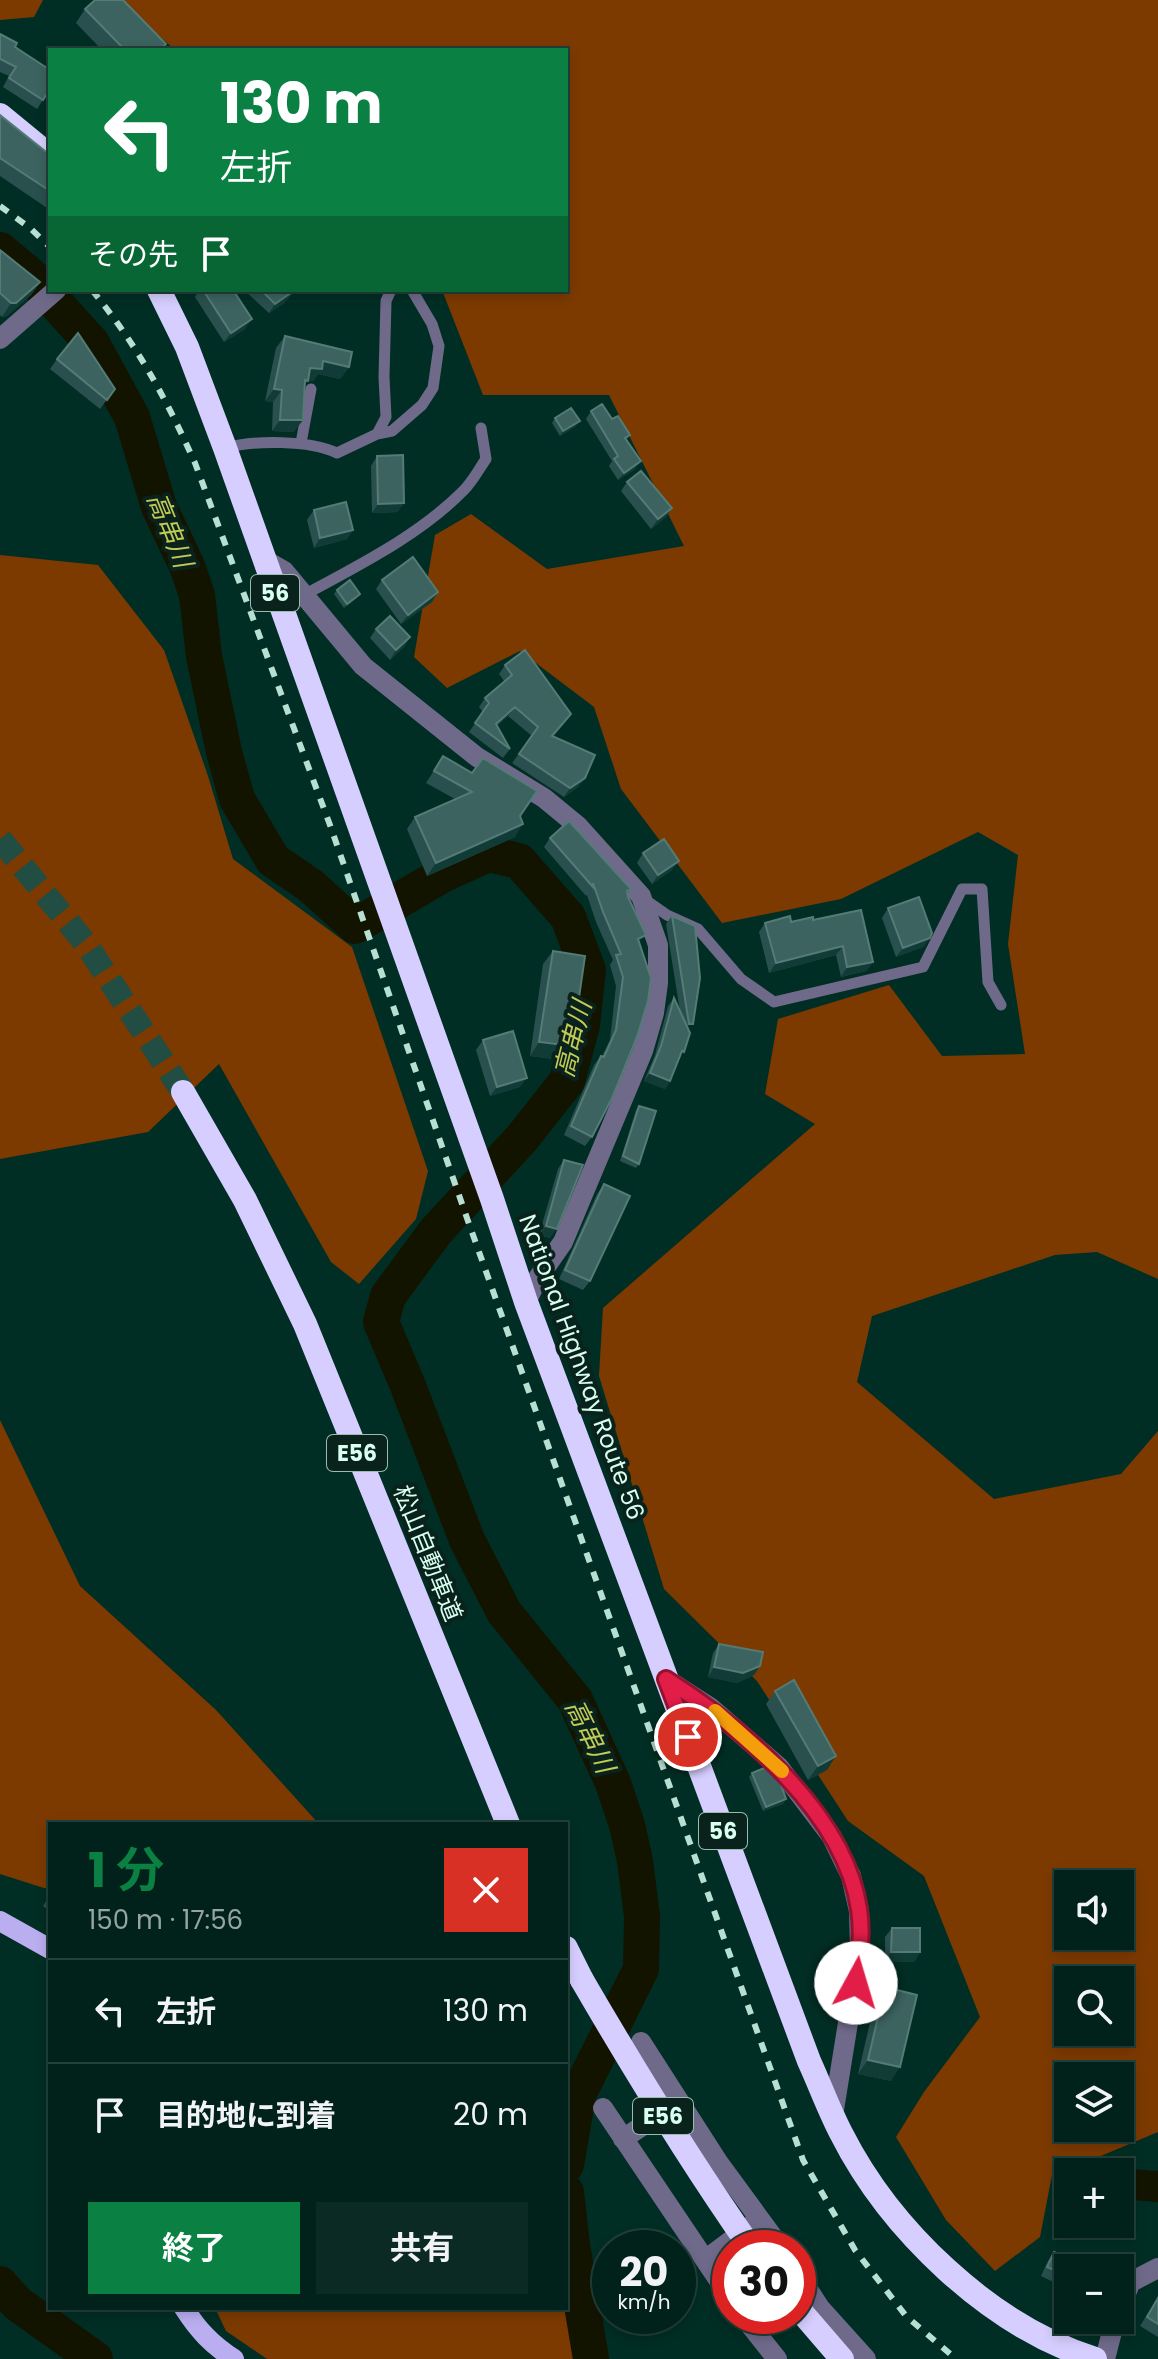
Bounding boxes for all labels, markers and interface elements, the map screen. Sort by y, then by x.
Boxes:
text: 130 m [220,64,383,143]
icon: left [88,80,192,184]
text: 左折 [220,142,292,193]
icon: arrive [194,232,238,276]
text: その先 [88,233,178,276]
water label: 高串川 [139,487,202,576]
road number: 56 [251,575,299,611]
water label: 高串川 [546,994,601,1081]
street label: National Highway Route 56 [511,1210,653,1524]
road number: E56 [327,1435,387,1471]
street label: 松山自動車道 [386,1480,470,1626]
water label: 高串川 [557,1693,625,1782]
pin [654,1703,722,1771]
icon: arrive [666,1715,710,1759]
road number: 56 [699,1813,747,1849]
text: 1 分 [88,1837,164,1904]
button: close [444,1848,528,1932]
map controls [1054,1870,1134,2334]
button: sound [1054,1870,1134,1950]
text: 150 m · 17:56 [88,1902,243,1938]
position arrow [814,1941,898,2025]
button: search [1054,1966,1134,2046]
icon: left [88,1989,132,2033]
text: 130 m [443,1989,528,2032]
text: 左折 [156,1990,216,2033]
button: layers [1054,2062,1134,2142]
icon: arrive [88,2093,132,2137]
text: 20 m [453,2093,528,2136]
text: 目的地に到着 [156,2094,336,2137]
road number: E56 [633,2098,693,2134]
button: + [1054,2158,1134,2238]
button: 終了 [88,2202,300,2294]
button: 共有 [316,2202,528,2294]
speed limit sign: 30 [712,2230,816,2334]
text: 20 [620,2244,668,2300]
button: − [1054,2254,1134,2334]
text: km/h [617,2288,671,2316]

